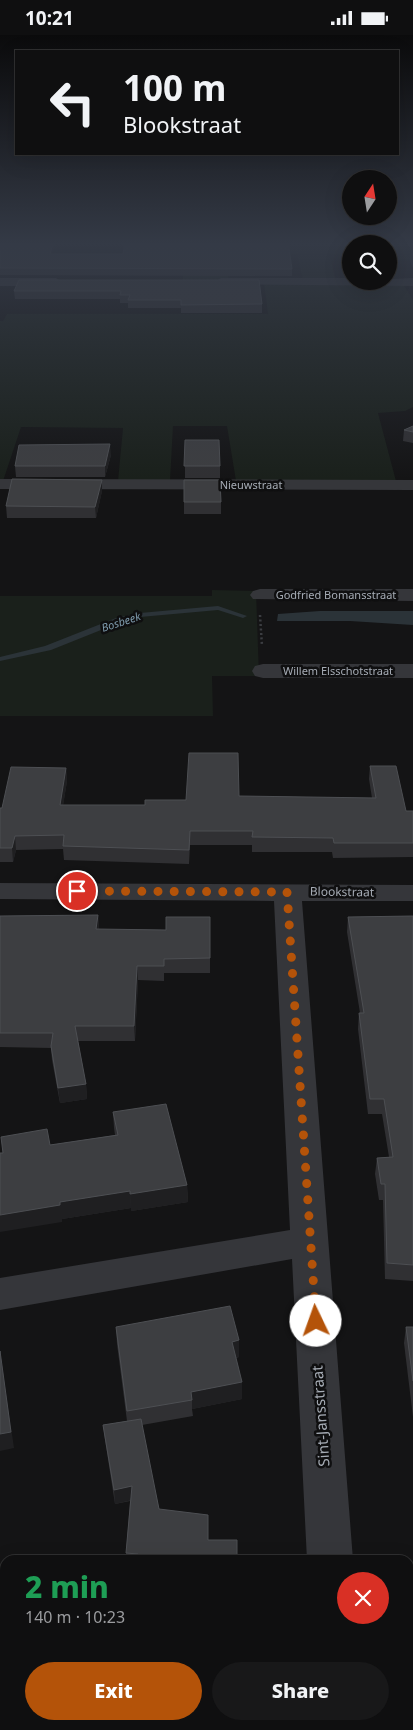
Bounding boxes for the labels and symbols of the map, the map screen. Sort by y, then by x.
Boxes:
north arrow [342,170,398,225]
street label: Nieuwstraat [220,477,282,492]
street label: Godfried Bomansstraat [276,587,396,602]
water label: Bosbeek [99,608,143,635]
street label: Willem Elsschotstraat [283,663,393,678]
pin [56,870,98,912]
street label: Blookstraat [310,882,375,901]
position arrow [289,1294,341,1346]
street label: Sint-Jansstraat [306,1364,334,1467]

